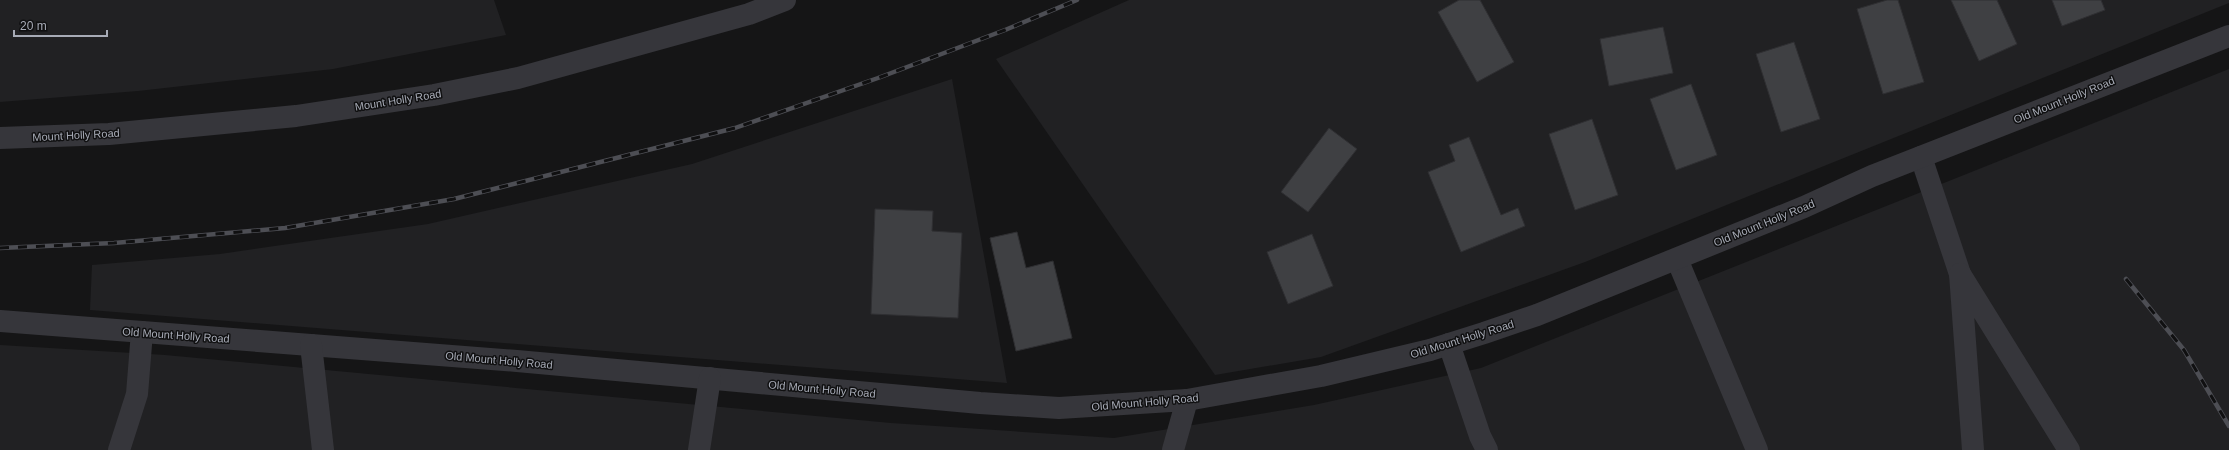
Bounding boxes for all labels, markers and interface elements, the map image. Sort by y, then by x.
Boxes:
scale bar [14,12,107,38]
text: 20 m [20,19,47,33]
street label: Old Mount Holly Road [2012,74,2116,126]
street label: Mount Holly Road [354,87,442,113]
street label: Mount Holly Road [32,127,120,143]
street label: Old Mount Holly Road [1712,197,1816,249]
street label: Old Mount Holly Road [1409,318,1515,360]
street label: Old Mount Holly Road [122,325,230,345]
street label: Old Mount Holly Road [445,349,553,371]
street label: Old Mount Holly Road [768,378,876,400]
street label: Old Mount Holly Road [1091,391,1199,413]

